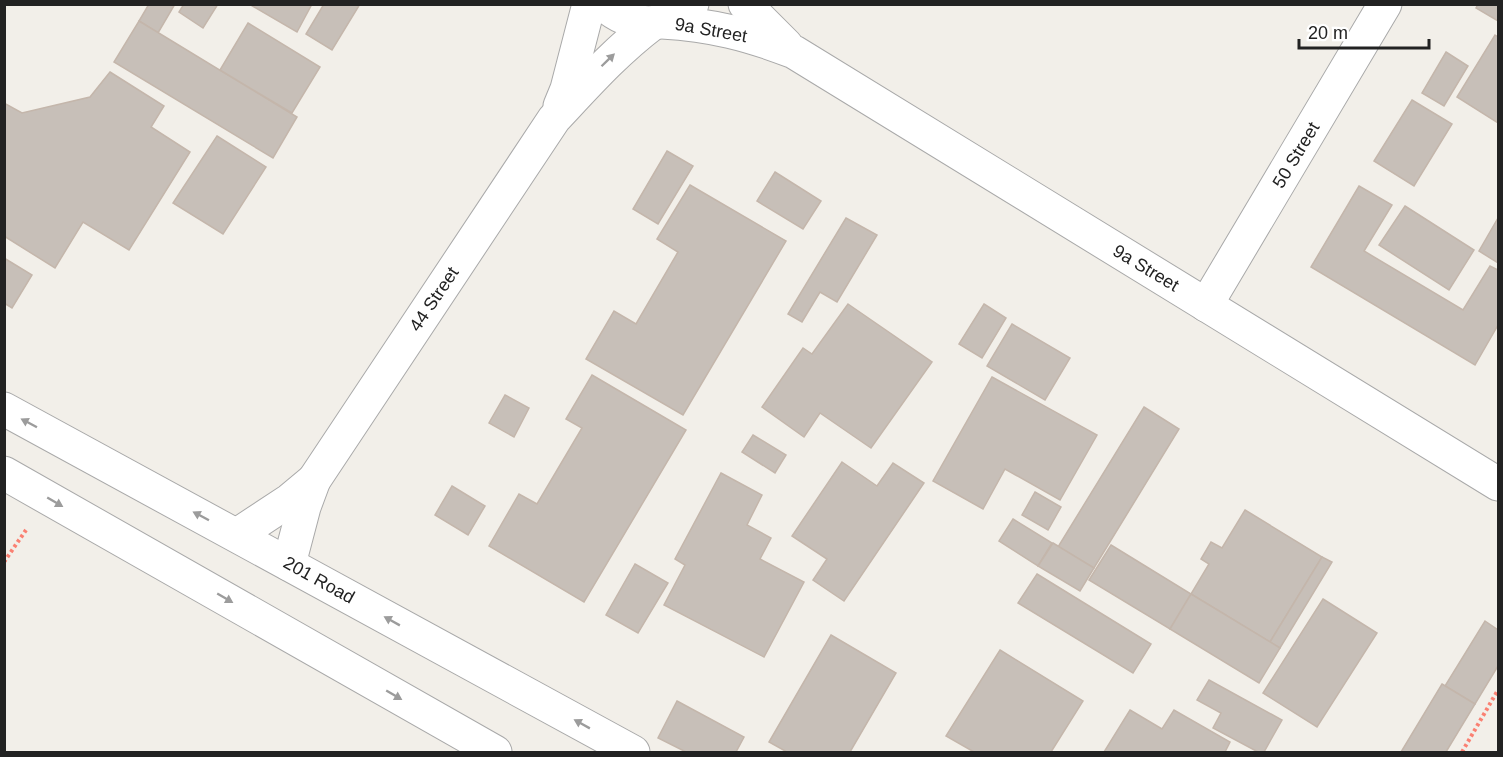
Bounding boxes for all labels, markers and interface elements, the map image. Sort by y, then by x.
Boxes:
scale bar [1299,12,1430,50]
street label: 9a Street [673,14,749,46]
text: 20 m [1308,23,1348,43]
one-way arrow [601,54,615,68]
street label: 50 Street [1269,119,1323,191]
street label: 9a Street [1110,241,1182,295]
street label: 44 Street [405,263,463,335]
one-way arrow [20,418,37,428]
one-way arrow [47,497,64,507]
one-way arrow [192,511,209,521]
street label: 201 Road [280,552,358,608]
one-way arrow [217,593,233,604]
one-way arrow [384,616,401,626]
one-way arrow [386,690,403,700]
one-way arrow [573,719,590,729]

